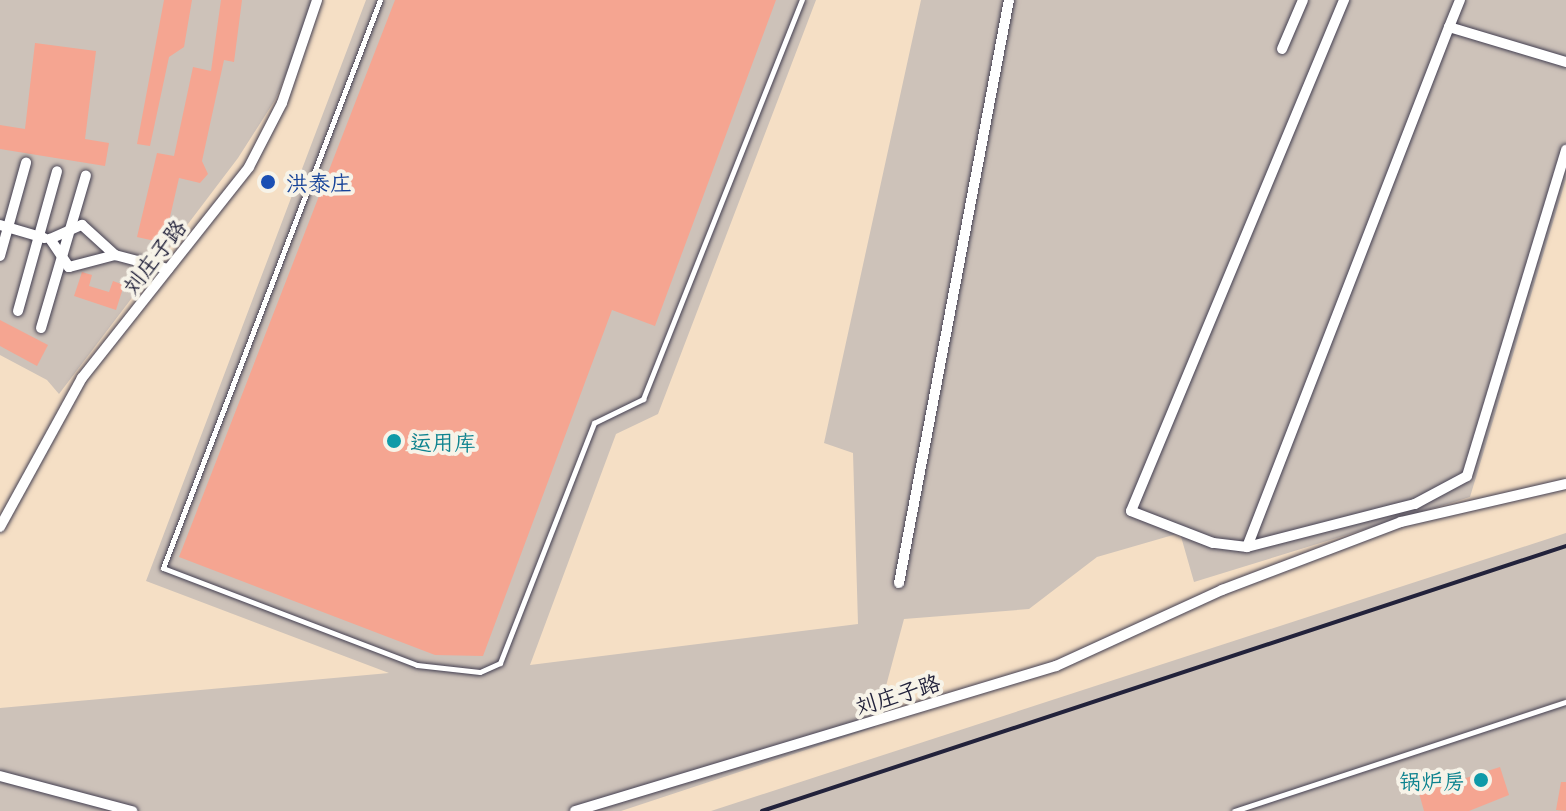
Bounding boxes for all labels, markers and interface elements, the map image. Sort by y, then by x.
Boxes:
place label: 洪泰庄 [286,169,352,195]
marker: 洪泰庄 [257,171,279,193]
street label: 刘庄子路 [116,213,190,299]
place label: 运用库 [410,428,476,454]
marker: 运用库 [385,432,403,450]
street label: 刘庄子路 [851,668,943,718]
place label: 锅炉房 [1399,767,1465,793]
marker: 锅炉房 [1472,771,1490,789]

